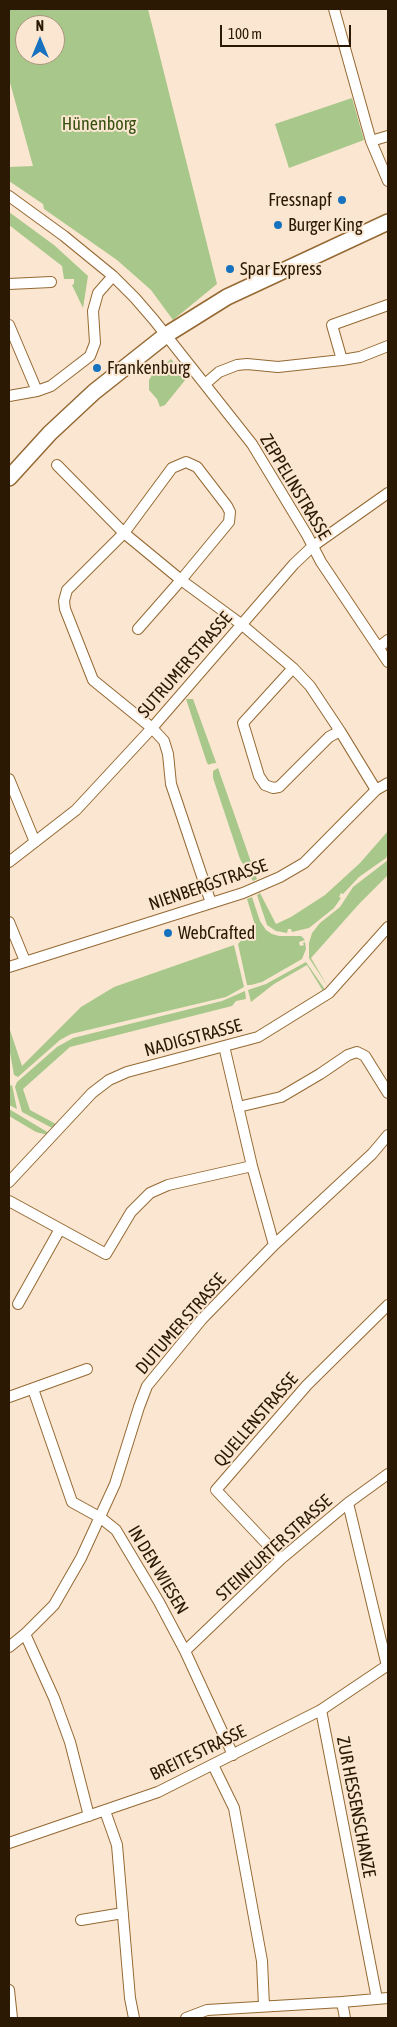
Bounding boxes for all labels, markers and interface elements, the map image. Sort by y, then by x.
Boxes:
north arrow [15,15,65,65]
scale bar [222,15,353,47]
text: N [36,18,44,34]
text: 100 m [228,25,262,42]
park label: Hünenborg [62,113,136,135]
place label: Fressnapf [268,189,332,211]
marker: Fressnapf [336,194,348,206]
place label: Burger King [288,214,363,236]
marker: Burger King [272,219,284,231]
place label: Spar Express [240,258,322,280]
marker: Spar Express [224,263,236,275]
place label: Frankenburg [107,357,190,379]
marker: Frankenburg [91,362,103,374]
street label: ZEPPELINSTRASSE [255,430,335,544]
street label: SUTRUMER STRASSE [133,608,237,722]
street label: NIENBERGSTRASSE [146,855,270,915]
place label: WebCrafted [178,922,255,944]
marker: WebCrafted [162,927,174,939]
street label: NADIGSTRASSE [142,1015,244,1061]
street label: DUTUMER STRASSE [131,1269,231,1379]
street label: QUELLENSTRASSE [209,1369,303,1471]
street label: STEINFURTER STRASSE [212,1490,336,1606]
street label: IN DEN WIESEN [123,1522,193,1618]
street label: BREITE STRASSE [147,1721,249,1785]
street label: ZUR HESSENSCHANZE [332,1735,380,1879]

